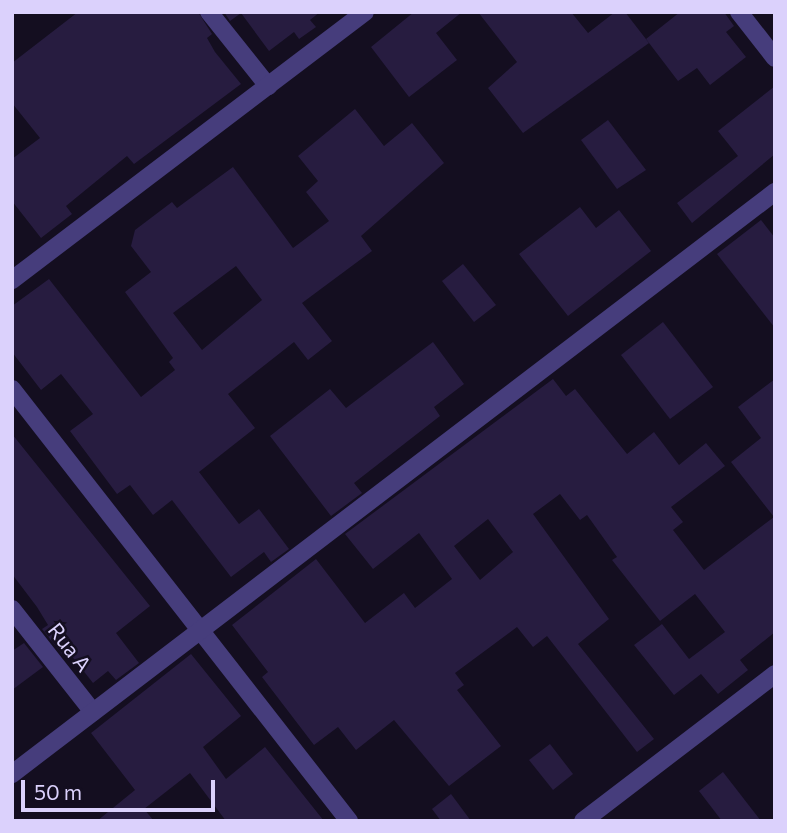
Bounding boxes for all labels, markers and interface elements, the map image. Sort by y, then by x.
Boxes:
street label: Rua A [43,618,97,676]
scale bar [24,766,219,810]
text: 50 m [34,779,82,804]

